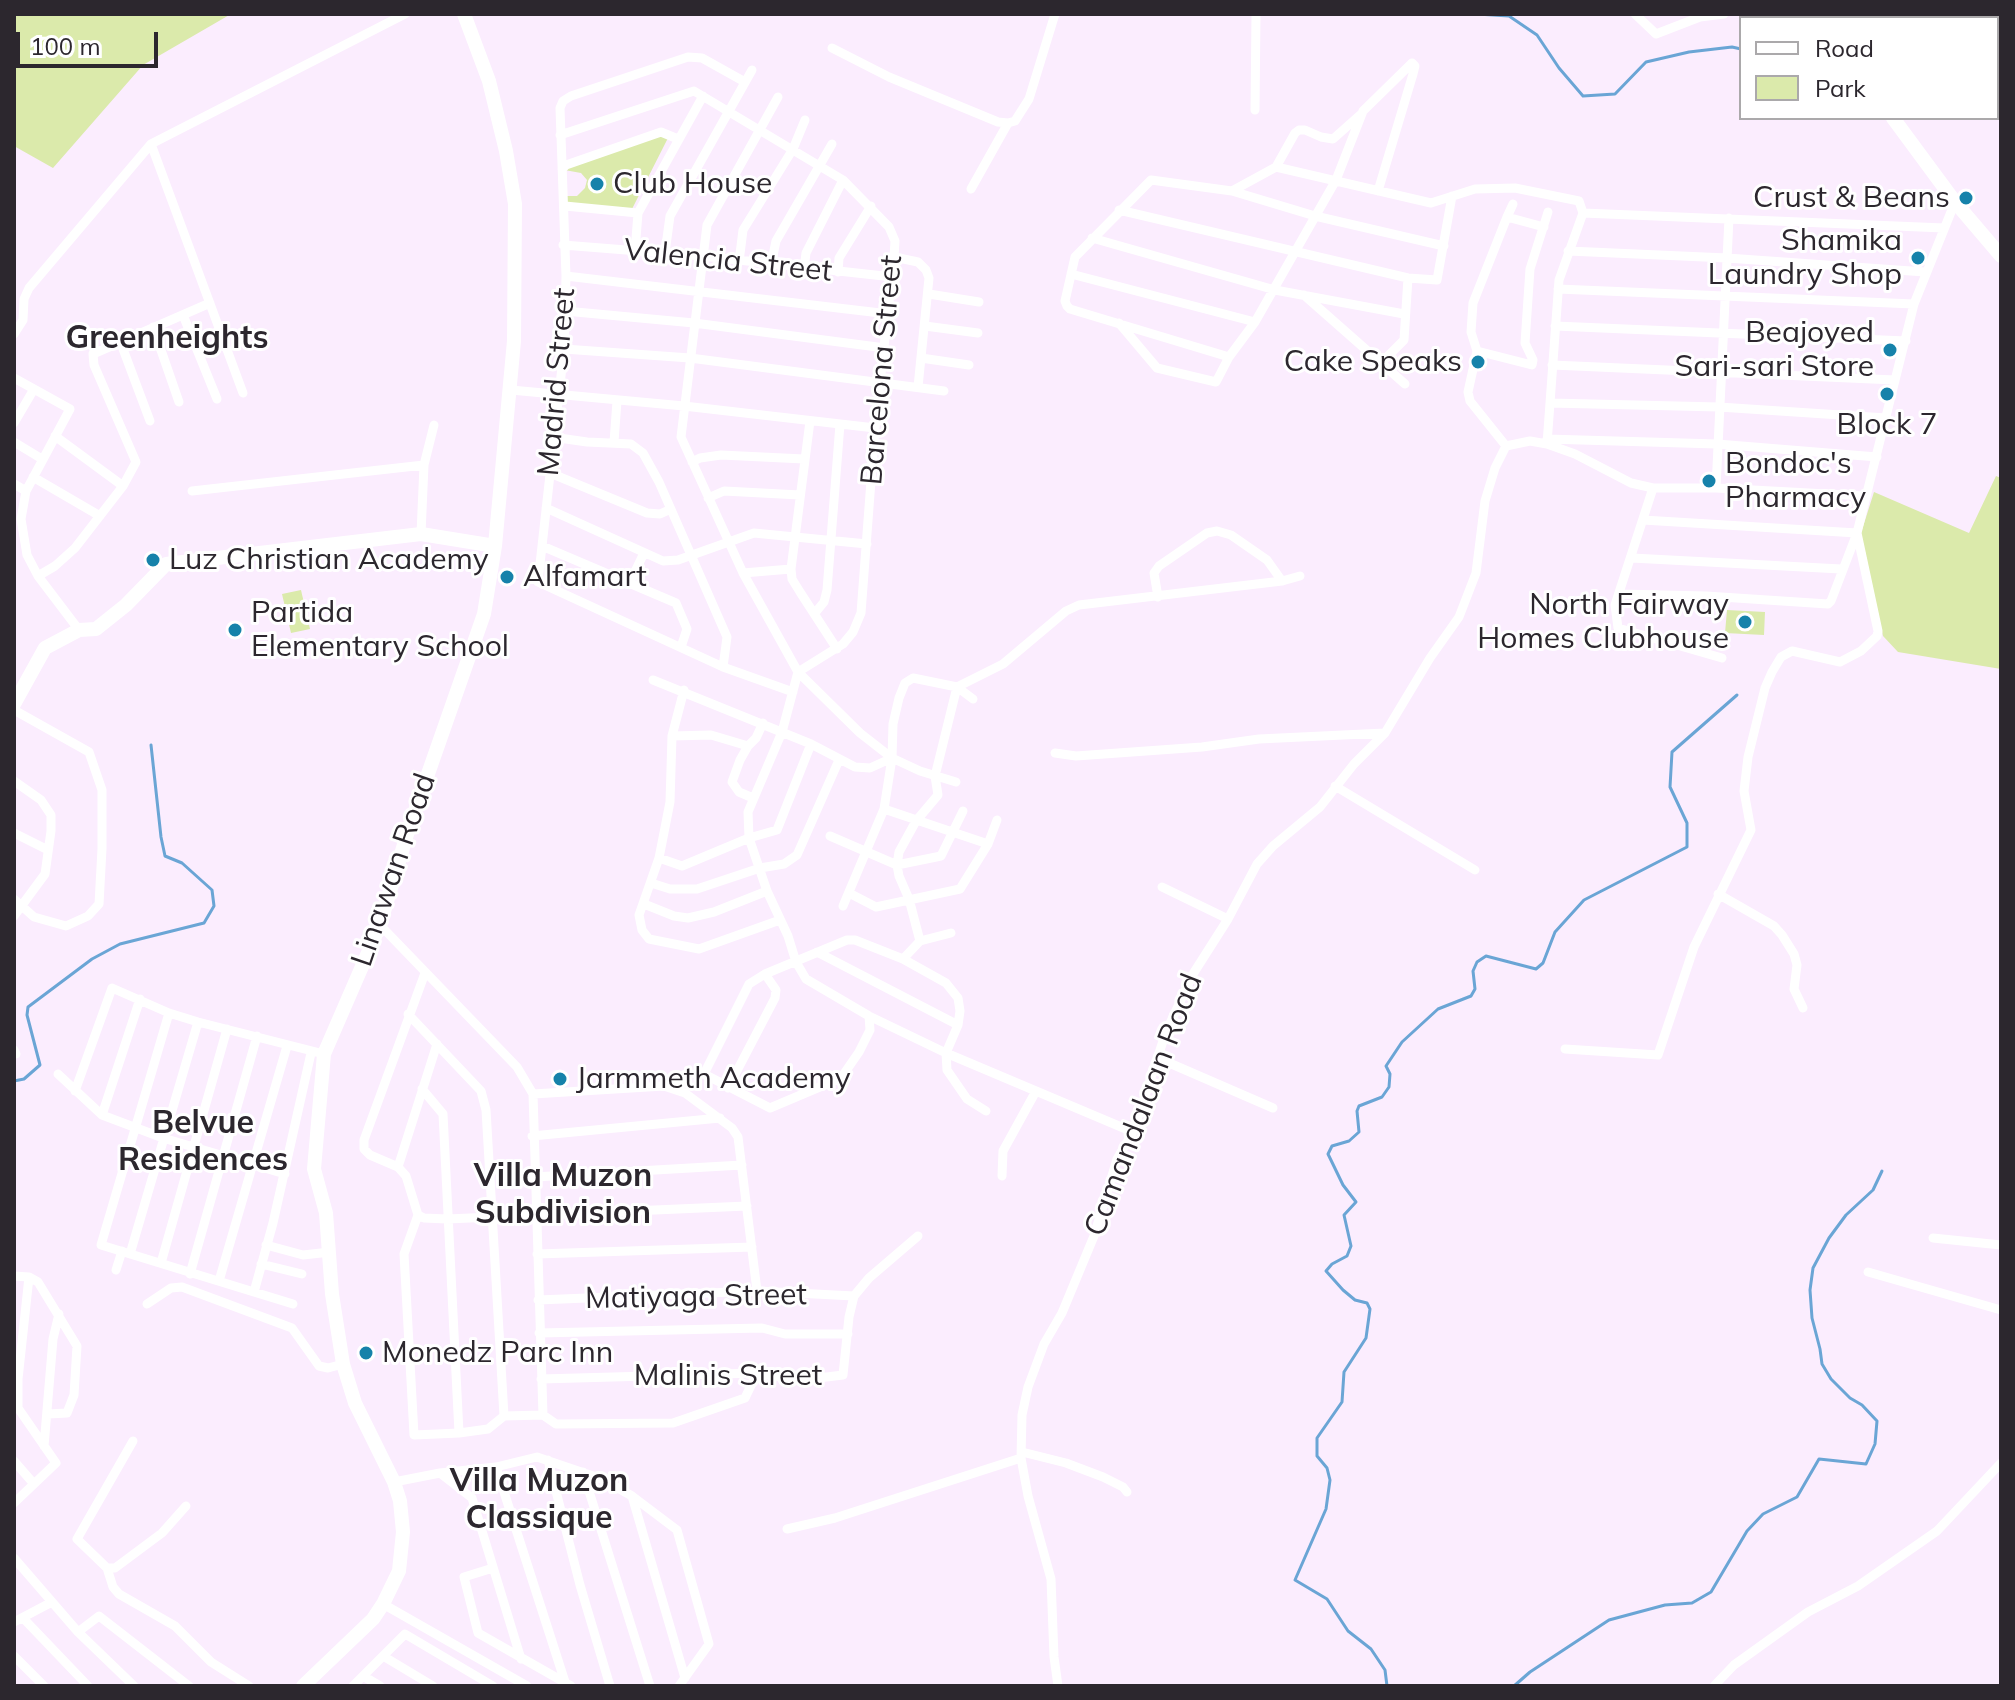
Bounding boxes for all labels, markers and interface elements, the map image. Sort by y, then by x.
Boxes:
scale bar [20,16,162,66]
legend [1739,16,1999,120]
text: 100 m [30,31,101,61]
text: Road [1815,33,1874,63]
text: Park [1815,73,1866,103]
place label: Club House [613,166,772,202]
marker: Club House [588,175,606,193]
place label: Crust & Beans [1753,180,1950,216]
marker: Crust & Beans [1957,189,1975,207]
place label: Shamika Laundry Shop [1708,223,1902,294]
street label: Valencia Street [622,232,834,290]
marker: Shamika Laundry Shop [1909,249,1927,267]
street label: Barcelona Street [854,254,910,486]
street label: Madrid Street [531,287,583,477]
place label: Beajoyed Sari-sari Store [1675,315,1874,386]
district label: Greenheights [66,319,268,357]
marker: Beajoyed Sari-sari Store [1881,341,1899,359]
place label: Cake Speaks [1284,344,1462,380]
marker: Cake Speaks [1469,353,1487,371]
marker: Block 7 [1878,385,1896,403]
place label: Block 7 [1837,407,1937,443]
place label: Bondoc's Pharmacy [1725,446,1866,516]
marker: Bondoc's Pharmacy [1700,472,1718,490]
place label: Luz Christian Academy [169,542,489,578]
marker: Luz Christian Academy [144,551,162,569]
place label: Alfamart [523,559,647,595]
marker: Alfamart [498,568,516,586]
place label: North Fairway Homes Clubhouse [1477,587,1729,658]
place label: Partida Elementary School [251,595,509,666]
marker: North Fairway Homes Clubhouse [1736,613,1754,631]
marker: Partida Elementary School [226,621,244,639]
street label: Linawan Road [344,769,444,971]
street label: Camandalaan Road [1077,969,1211,1241]
place label: Jarmmeth Academy [576,1061,851,1097]
marker: Jarmmeth Academy [551,1070,569,1088]
district label: Belvue Residences [118,1104,288,1179]
district label: Villa Muzon Subdivision [474,1157,652,1232]
street label: Matiyaga Street [585,1277,807,1317]
place label: Monedz Parc Inn [382,1335,613,1371]
marker: Monedz Parc Inn [357,1344,375,1362]
street label: Malinis Street [634,1358,822,1394]
district label: Villa Muzon Classique [450,1462,628,1537]

